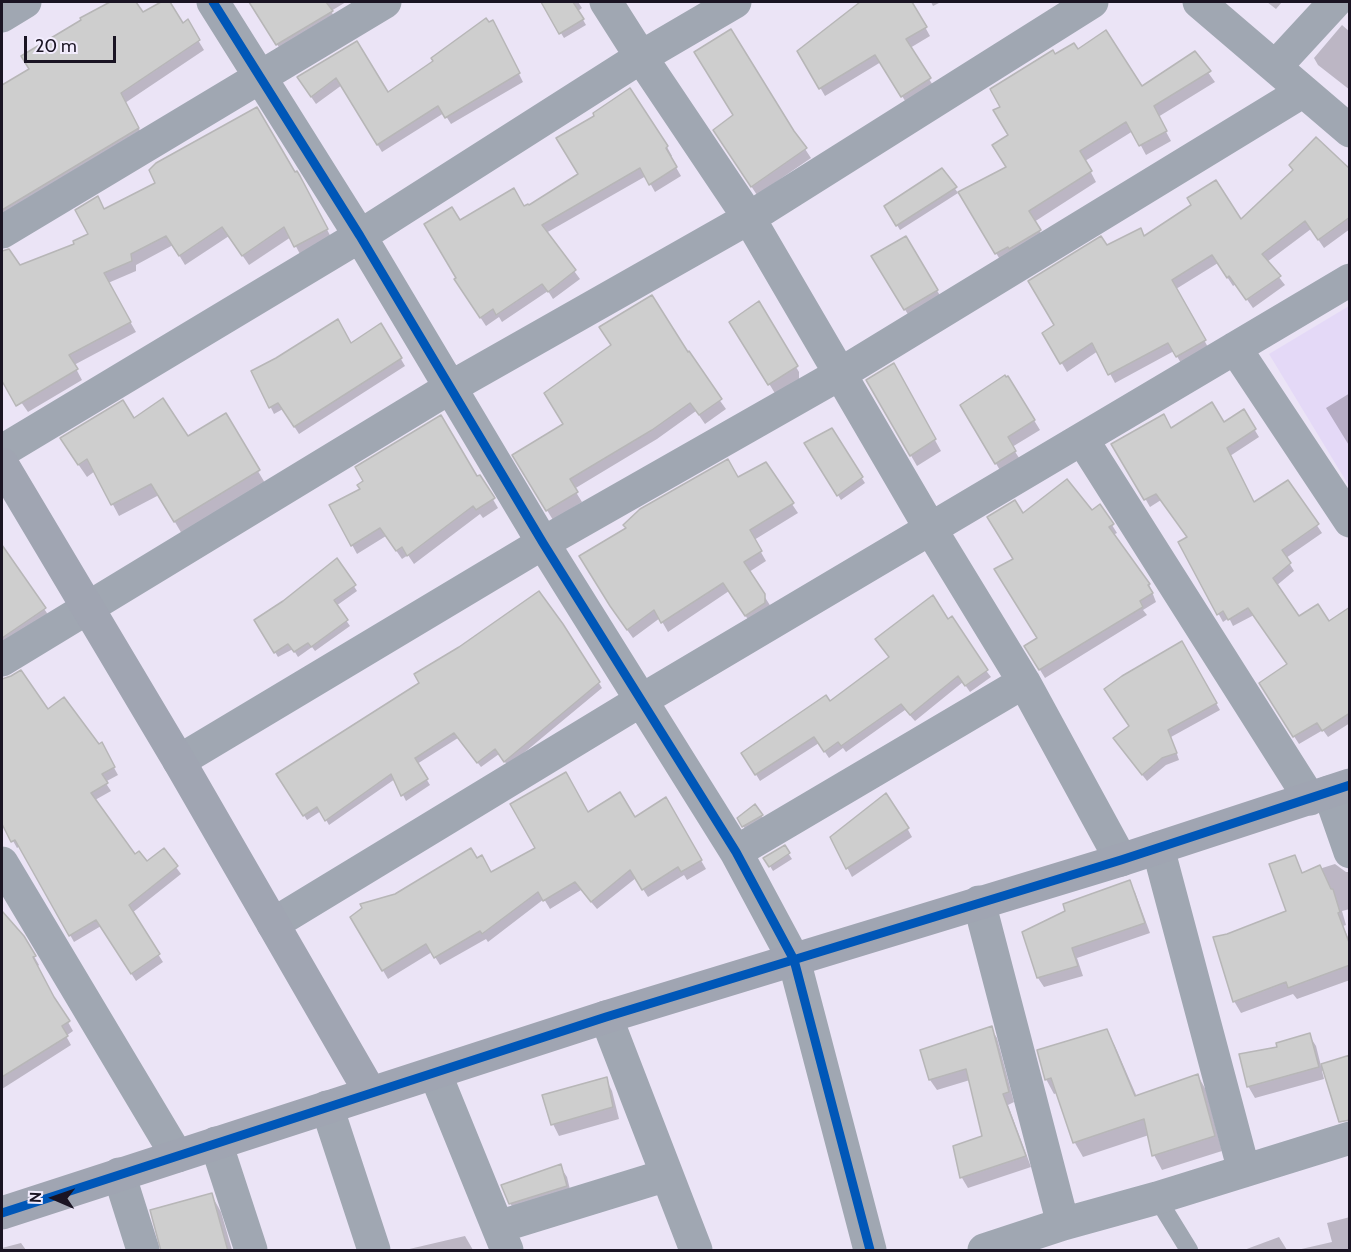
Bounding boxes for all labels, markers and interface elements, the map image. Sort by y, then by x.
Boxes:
scale bar [27,24,118,62]
text: 20 m [35,35,77,57]
north arrow [24,1168,84,1228]
text: N [26,1191,45,1203]

